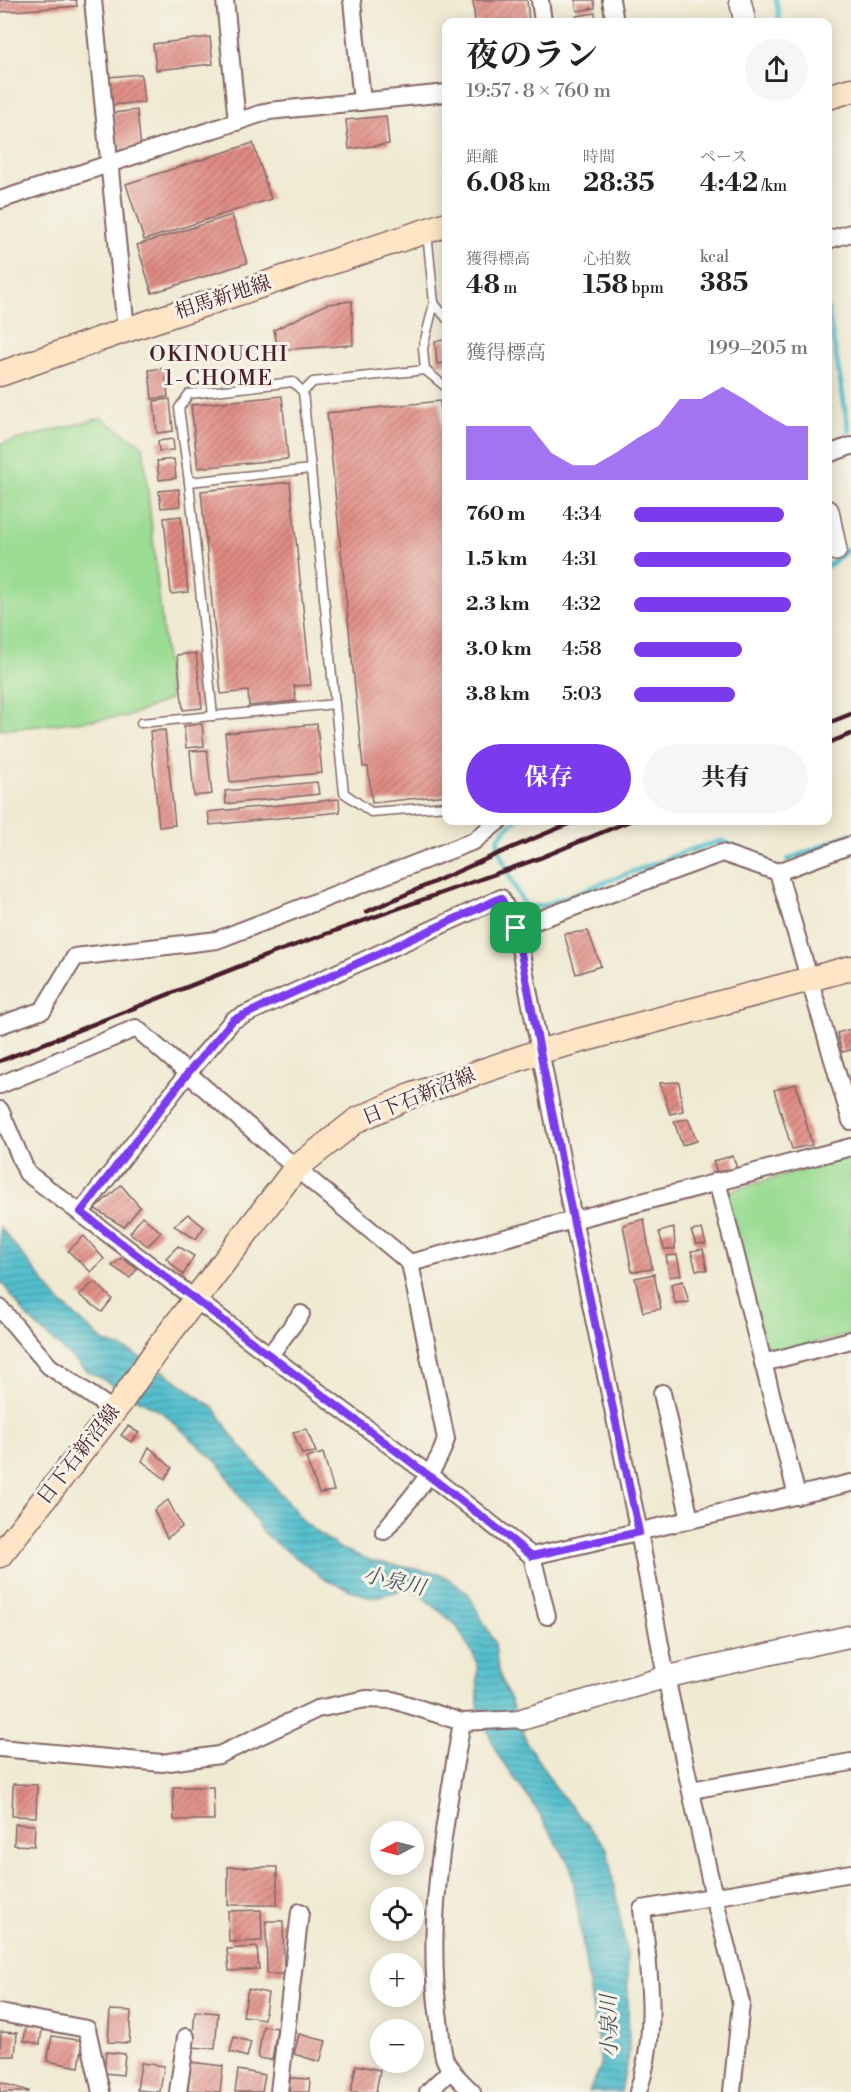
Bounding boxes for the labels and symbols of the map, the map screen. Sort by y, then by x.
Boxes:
street label: 相馬新地線 [172,271,274,325]
district label: OKINOUCHI 1-CHOME [149,342,289,392]
pin [490,902,541,953]
street label: 日下石新沼線 [359,1063,479,1131]
street label: 日下石新沼線 [32,1400,126,1510]
water label: 小泉川 [360,1562,430,1602]
north arrow [370,1821,424,1875]
water label: 小泉川 [596,1992,624,2058]

